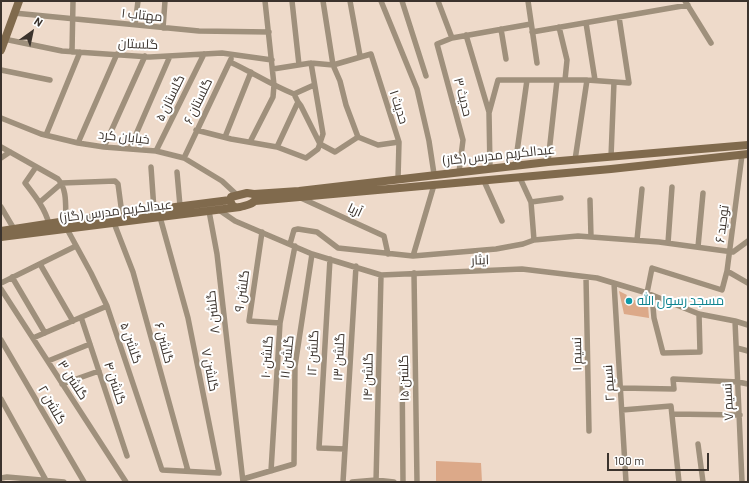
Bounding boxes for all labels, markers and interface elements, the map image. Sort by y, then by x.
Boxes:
street label: مهتاب ۱ [121,5,163,25]
north arrow [12,12,52,52]
text: N [32,14,45,29]
street label: گلستان [118,36,158,52]
street label: گلستان ۵ [152,72,188,124]
street label: گلستان ۶ [180,76,216,126]
street label: حدیث ۳ [450,76,476,118]
street label: حدیث ۱ [386,88,412,126]
street label: خیابان کرد [97,127,151,147]
street label: عبدالکریم مدرس (گاز) [442,141,556,169]
street label: عبدالکریم مدرس (گاز) [59,196,173,226]
street label: آریا [345,200,365,220]
street label: توحید ۶ [712,204,732,244]
street label: ایثار [471,252,489,268]
street label: گلشن ۹ [231,269,253,313]
street label: گلشن ۸ [203,290,223,334]
place label: مسجد رسول الله [637,293,724,309]
marker: مسجد رسول الله [624,296,634,306]
street label: گلشن ۵ [117,320,145,366]
street label: گلشن ۶ [151,321,177,365]
street label: گلشن ۱۲ [304,329,322,377]
street label: گلشن ۱۳ [330,333,348,381]
street label: گلشن ۱۰ [258,335,276,379]
street label: گلشن ۱۱ [277,335,297,379]
street label: نسیم ۱ [569,337,585,371]
street label: گلشن ۷ [198,347,222,393]
street label: گلشن ۱۴ [360,353,376,401]
street label: گلشن ۱۵ [396,355,412,401]
street label: گلشن ۳ [54,357,92,403]
street label: گلشن ۴ [101,360,129,406]
street label: نسیم ۲ [600,364,618,402]
street label: گلشن ۲ [35,383,69,427]
street label: نسیم ۷ [719,383,737,421]
scale bar [609,445,711,471]
text: 100 m [614,453,644,467]

